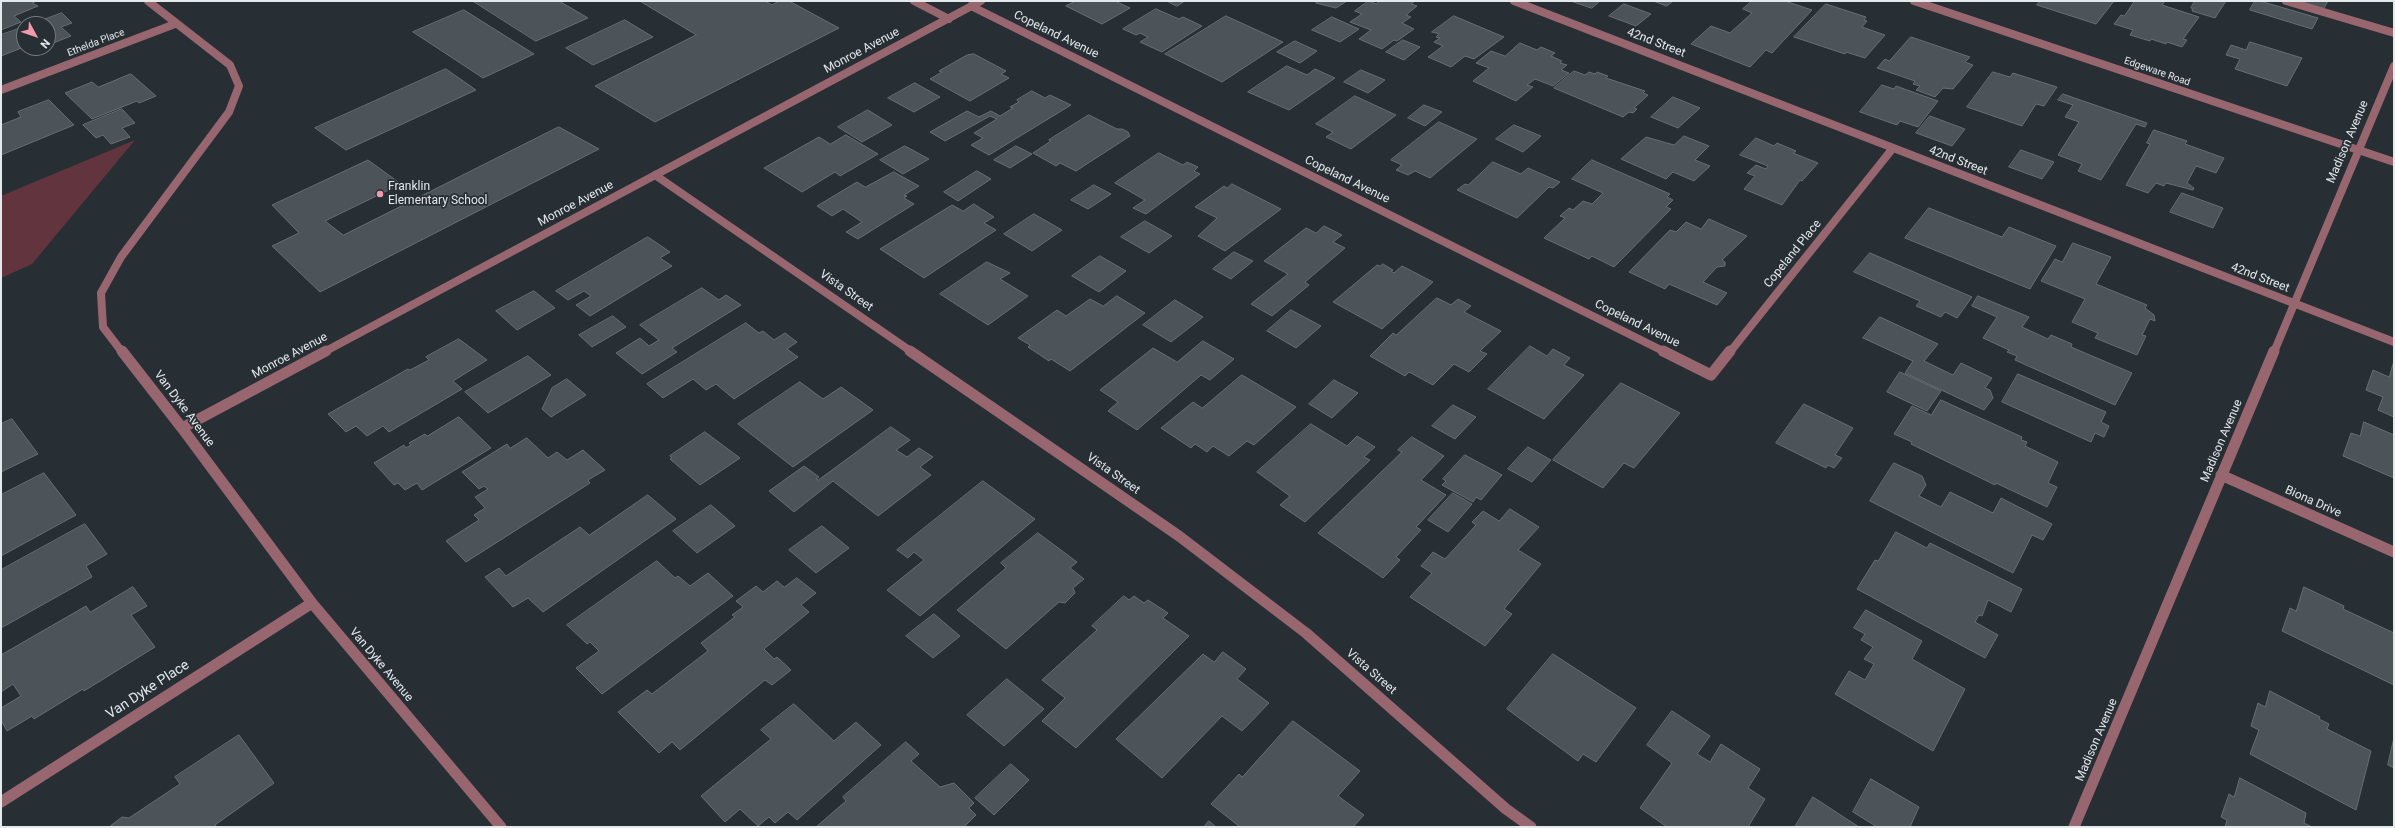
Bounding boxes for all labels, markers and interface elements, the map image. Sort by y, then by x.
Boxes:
street label: Copeland Avenue [1011,8,1101,62]
north arrow [16,16,56,56]
street label: Monroe Avenue [822,25,902,77]
street label: 42nd Street [1625,25,1687,61]
street label: Ethelda Place [66,27,126,59]
text: N [37,36,52,51]
street label: Edgeware Road [2122,55,2192,89]
street label: Madison Avenue [2324,98,2372,186]
street label: 42nd Street [1927,143,1989,179]
street label: Copeland Avenue [1302,153,1392,207]
street label: Monroe Avenue [536,178,616,230]
place label: Franklin Elementary School [388,180,488,208]
marker: Franklin Elementary School [375,189,385,199]
street label: Copeland Place [1761,217,1825,291]
street label: 42nd Street [2229,260,2291,296]
street label: Vista Street [817,267,875,315]
street label: Copeland Avenue [1592,297,1682,351]
street label: Monroe Avenue [250,330,330,382]
street label: Van Dyke Avenue [151,368,217,450]
street label: Madison Avenue [2198,397,2246,485]
street label: Vista Street [1084,450,1142,498]
street label: Biona Drive [2283,483,2343,521]
street label: Van Dyke Avenue [346,625,416,705]
street label: Vista Street [1343,646,1399,698]
street label: Van Dyke Place [103,657,193,723]
street label: Madison Avenue [2073,696,2121,784]

